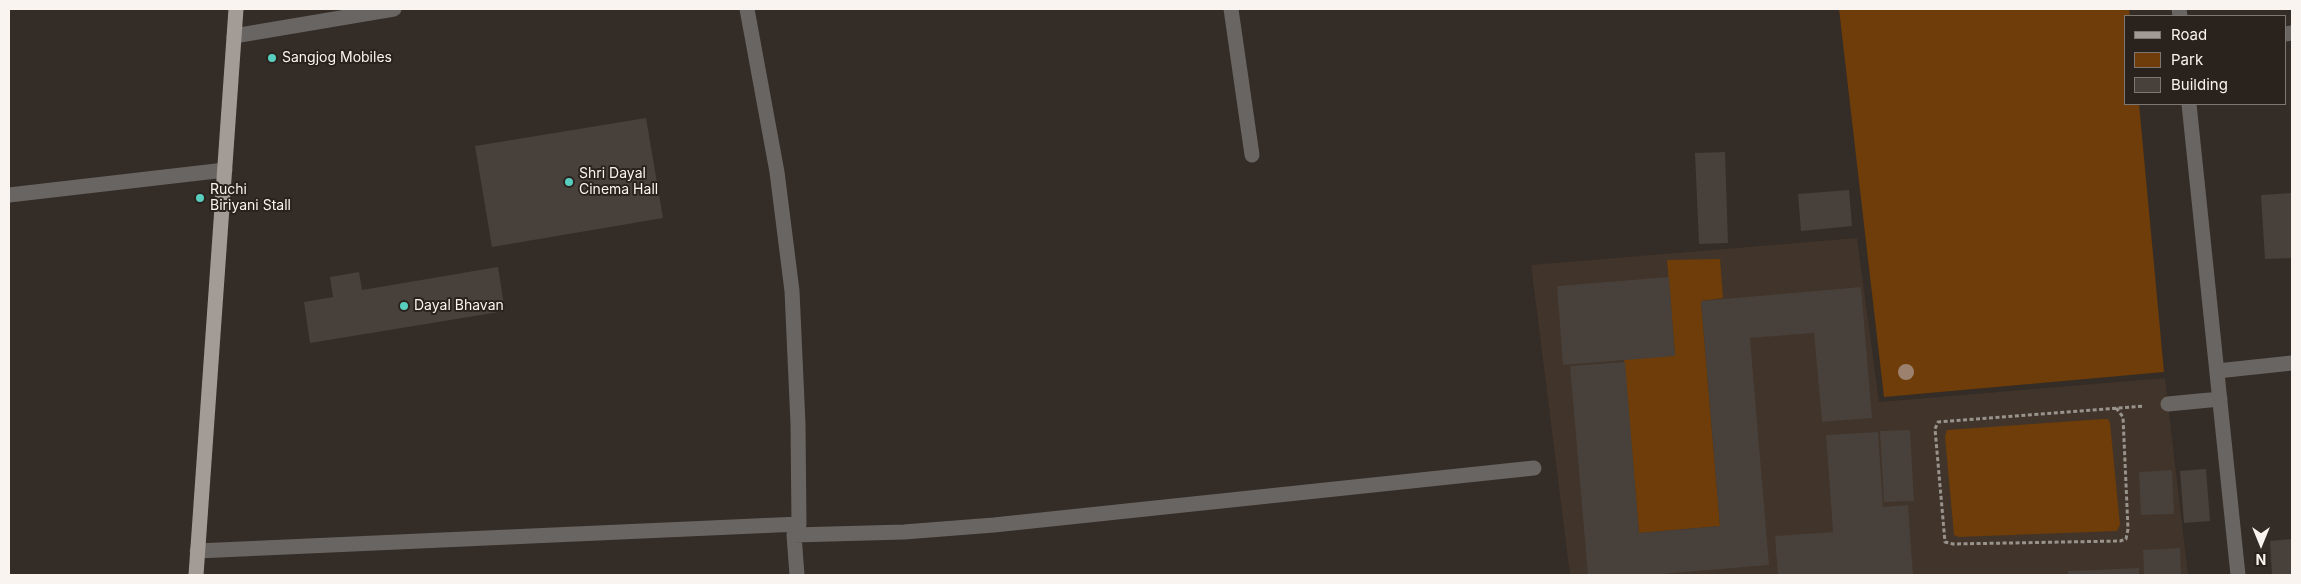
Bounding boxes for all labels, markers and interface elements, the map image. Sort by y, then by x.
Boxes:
legend [2124,15,2286,105]
text: Road [2171,25,2207,44]
place label: Sangjog Mobiles [282,50,392,66]
text: Park [2171,50,2203,69]
marker: Sangjog Mobiles [266,52,278,64]
text: Building [2171,75,2228,94]
place label: Shri Dayal Cinema Hall [579,166,658,198]
marker: Shri Dayal Cinema Hall [563,176,575,188]
place label: Ruchi Biriyani Stall [210,182,291,214]
marker: Ruchi Biriyani Stall [194,192,206,204]
place label: Dayal Bhavan [414,298,504,314]
marker: Dayal Bhavan [398,300,410,312]
north arrow [2236,519,2286,569]
text: N [2256,551,2266,568]

